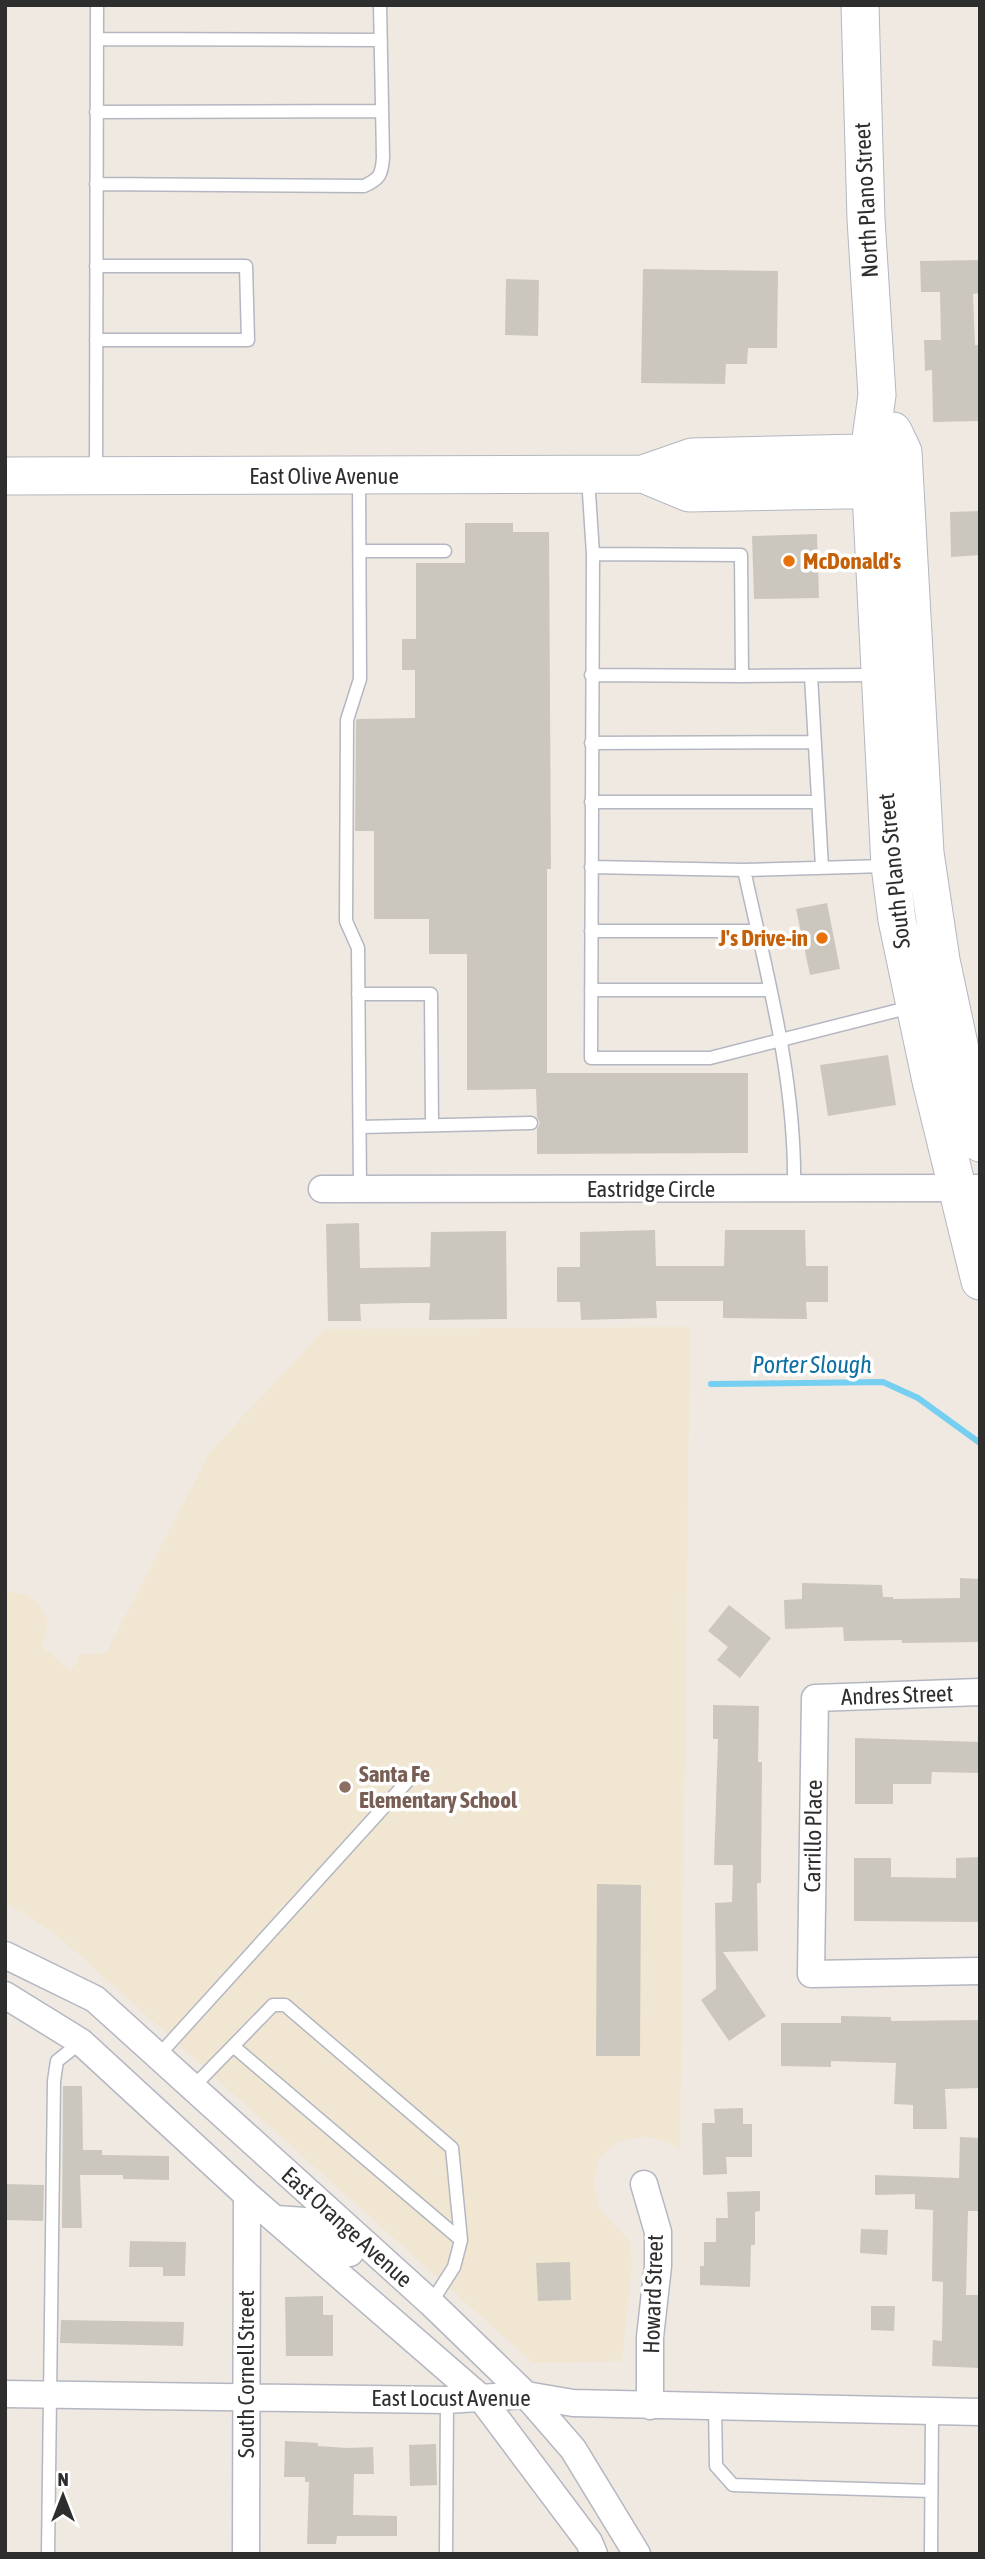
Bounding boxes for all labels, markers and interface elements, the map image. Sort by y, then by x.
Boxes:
street label: North Plano Street [849,122,883,278]
street label: East Olive Avenue [249,463,399,489]
place label: McDonald's [803,548,901,574]
marker: McDonald's [781,553,797,569]
street label: South Plano Street [873,792,915,950]
place label: J's Drive-in [718,925,808,951]
marker: J's Drive-in [814,930,830,946]
street label: Eastridge Circle [587,1176,715,1202]
water label: Porter Slough [752,1351,872,1378]
street label: Andres Street [840,1680,954,1710]
place label: Santa Fe Elementary School [359,1761,518,1813]
marker: Santa Fe Elementary School [337,1779,353,1795]
street label: Carrillo Place [799,1779,827,1893]
street label: East Orange Avenue [276,2162,418,2292]
street label: Howard Street [638,2234,668,2354]
street label: South Cornell Street [233,2290,259,2458]
street label: East Locust Avenue [371,2385,531,2411]
north arrow [28,2461,98,2531]
text: N [57,2468,69,2490]

